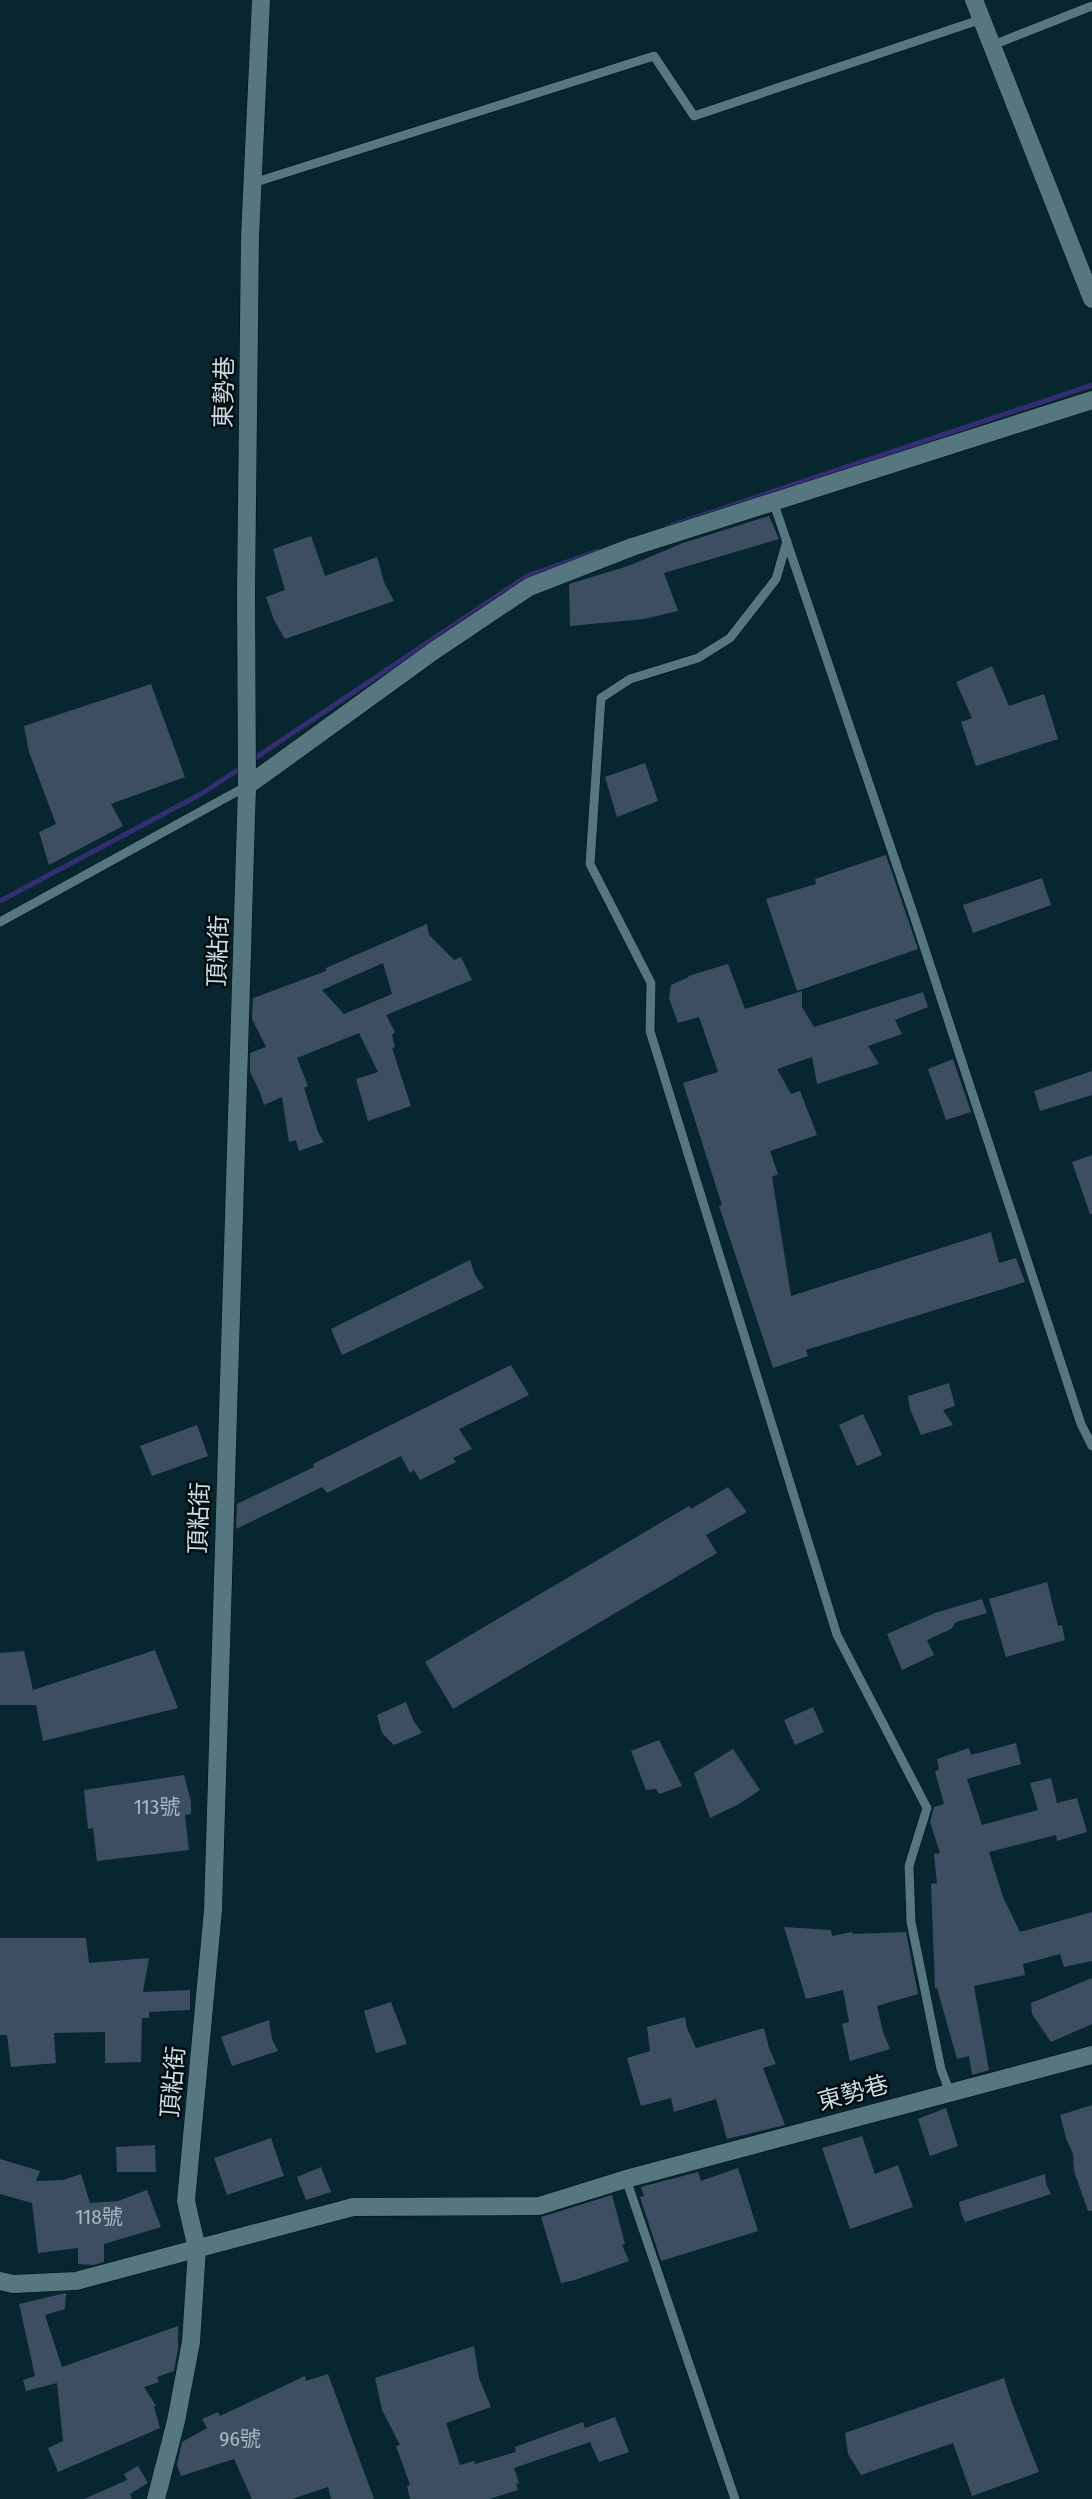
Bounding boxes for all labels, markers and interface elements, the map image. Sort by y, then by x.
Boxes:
street label: 東勢巷 [209,356,239,428]
street label: 頂粘街 [203,915,233,987]
street label: 頂粘街 [184,1482,214,1554]
house number: 113號 [134,1794,180,1820]
street label: 頂粘街 [156,2045,190,2119]
street label: 東勢巷 [815,2070,891,2116]
house number: 118號 [75,2204,123,2230]
house number: 96號 [219,2426,261,2452]

